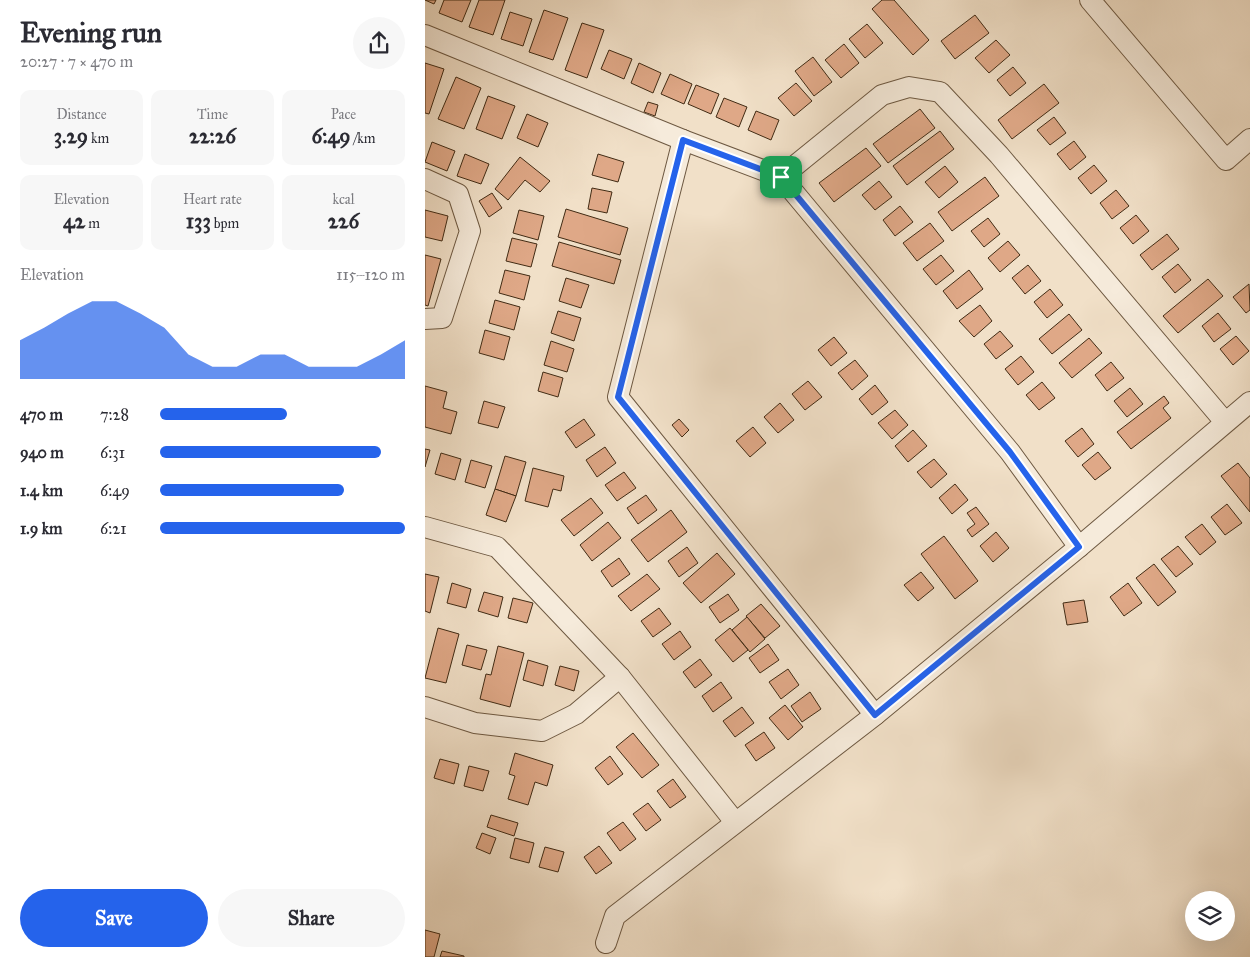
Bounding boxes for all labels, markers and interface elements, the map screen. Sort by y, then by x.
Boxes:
text: Evening run [20,15,162,50]
button: share [353,17,405,69]
text: 20:27 · 7 × 470 m [20,52,133,71]
text: Distance [56,106,107,123]
text: Time [197,106,228,123]
text: Pace [331,106,356,123]
text: 3.29 [54,123,88,149]
text: 22:26 [189,123,236,149]
text: 6:49 [311,123,351,149]
text: km [88,130,109,147]
text: /km [351,130,376,147]
pin [760,156,802,198]
icon: arrive [767,163,795,191]
text: Elevation [54,191,109,208]
text: Heart rate [183,191,242,208]
text: kcal [332,191,355,208]
text: 42 [63,208,85,234]
text: 133 [186,208,211,234]
text: 226 [328,208,359,234]
text: m [85,215,100,232]
text: bpm [211,215,239,232]
text: Elevation [20,265,84,284]
text: 115–120 m [336,265,405,284]
text: 470 m [20,405,63,424]
text: 7:28 [100,405,129,424]
text: 940 m [20,443,64,462]
text: 6:31 [100,443,125,462]
text: 1.4 km [20,481,63,500]
text: 6:49 [100,481,130,500]
text: 1.9 km [20,519,63,538]
text: 6:21 [100,519,126,538]
button: Save [20,889,208,947]
button: Share [218,889,405,947]
map controls [1185,891,1235,941]
button: layers [1185,891,1235,941]

